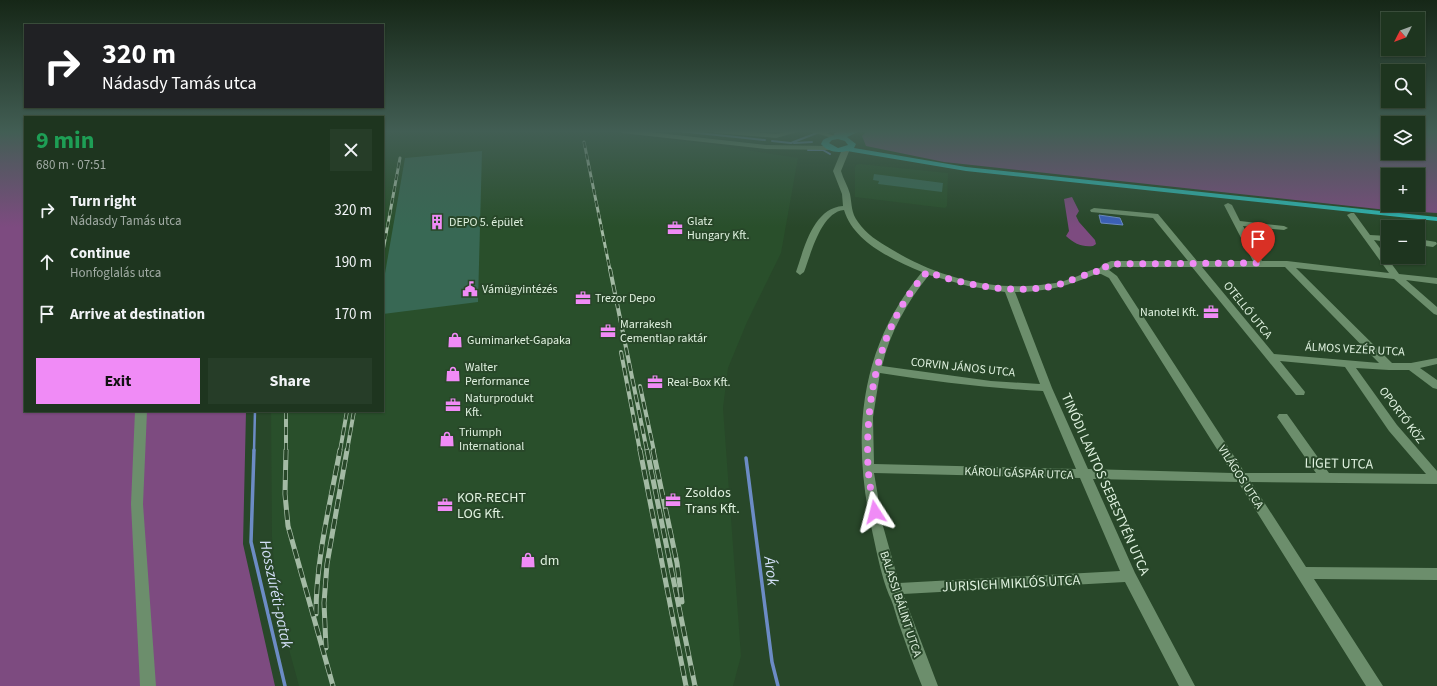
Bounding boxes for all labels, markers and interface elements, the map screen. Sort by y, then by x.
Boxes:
north arrow [1381,12,1425,56]
map controls [1381,12,1425,264]
text: 320 m [102,34,176,74]
icon: right [36,40,88,92]
button: search [1381,64,1425,108]
text: Nádasdy Tamás utca [102,71,257,96]
button: layers [1381,116,1425,160]
text: 9 min [36,123,94,158]
button: close [330,129,372,171]
text: 680 m · 07:51 [36,156,106,174]
button: + [1381,168,1425,212]
text: Turn right [70,191,136,212]
icon: right [36,199,58,221]
text: 320 m [334,200,372,221]
text: Nádasdy Tamás utca [70,212,182,230]
building icon: DEPO 5. épület [428,213,446,231]
place label: Glatz Hungary Kft. [687,213,749,244]
place label: DEPO 5. épület [449,214,523,231]
office icon: Glatz Hungary Kft. [666,219,684,237]
button: − [1381,220,1425,264]
pin [1241,222,1275,263]
icon: arrive [1247,228,1269,250]
text: Continue [70,243,130,264]
icon: ahead [36,251,58,273]
text: 190 m [334,252,372,273]
text: Honfoglalás utca [70,264,161,282]
street label: OTELLÓ UTCA [1219,278,1276,343]
public building icon: Vámügyintézés [461,280,479,298]
place label: Vámügyintézés [482,281,558,298]
office icon: Trezor Depo [574,289,592,307]
place label: Trezor Depo [595,290,655,307]
icon: arrive [36,303,58,325]
office icon: Nanotel Kft. [1202,303,1220,321]
text: Arrive at destination [70,304,205,325]
text: 170 m [334,304,372,325]
place label: Nanotel Kft. [1140,304,1199,321]
place label: Marrakesh Cementlap raktár [620,316,708,347]
office icon: Marrakesh Cementlap raktár [599,322,617,340]
shop icon: Gumimarket-Gapaka [446,331,464,349]
place label: Gumimarket-Gapaka [467,332,571,349]
street label: ÁLMOS VEZÉR UTCA [1305,338,1406,361]
street label: CORVIN JÁNOS UTCA [910,354,1016,381]
button: Exit [36,358,200,404]
button: Share [208,358,372,404]
place label: Walter Performance [465,359,529,390]
shop icon: Walter Performance [444,365,462,383]
office icon: Real-Box Kft. [646,373,664,391]
place label: Real-Box Kft. [667,374,731,391]
street label: OPORTÓ KÖZ [1375,383,1428,447]
place label: Naturprodukt Kft. [465,390,534,421]
street label: TINÓDI LANTOS SEBESTYÉN UTCA [1056,390,1155,579]
office icon: Naturprodukt Kft. [444,396,462,414]
place label: Triumph International [459,424,524,455]
shop icon: Triumph International [438,430,456,448]
street label: VILÁGOS UTCA [1214,442,1268,513]
street label: LIGET UTCA [1305,453,1374,475]
street label: KÁROLI GÁSPÁR UTCA [964,463,1074,484]
place label: Zsoldos Trans Kft. [685,483,740,519]
place label: KOR-RECHT LOG Kft. [457,488,526,524]
office icon: Zsoldos Trans Kft. [664,491,682,509]
position arrow [854,491,896,533]
office icon: KOR-RECHT LOG Kft. [436,496,454,514]
water label: Hosszúréti-patak [254,538,298,651]
street label: BALASSI BÁLINT UTCA [875,549,926,660]
shop icon: dm [519,551,537,569]
place label: dm [540,551,559,571]
water label: Árok [758,554,784,587]
street label: JURISICH MIKLÓS UTCA [941,570,1081,598]

